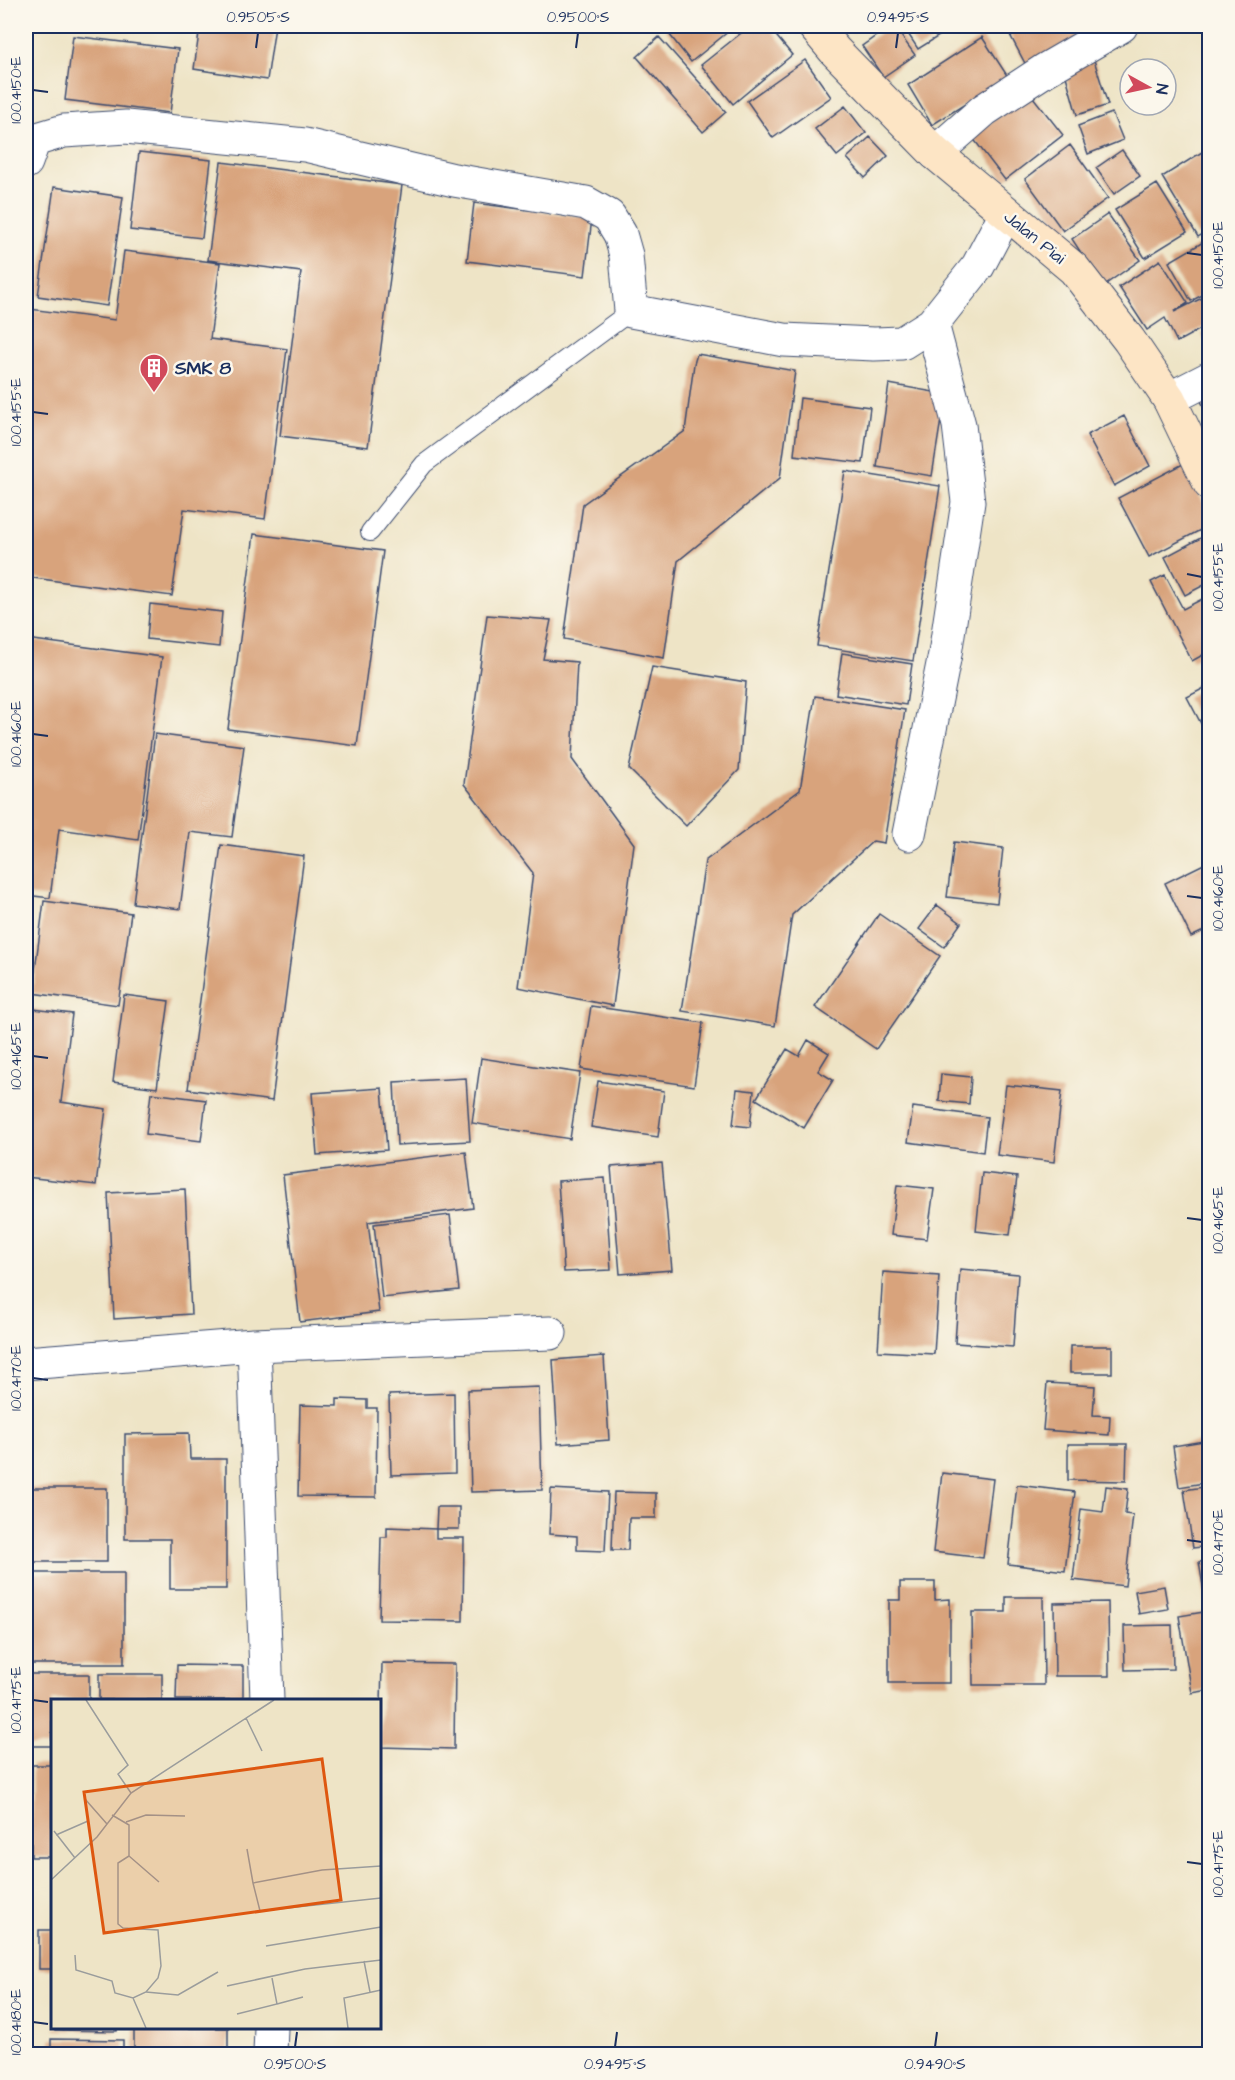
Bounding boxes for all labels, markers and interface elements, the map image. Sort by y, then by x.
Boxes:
text: 0.9505°S [226,7,290,28]
text: 0.9500°S [547,7,610,28]
text: 0.9495°S [867,7,930,28]
text: 100.4150°E [6,56,27,124]
north arrow [1118,57,1178,117]
text: N [1150,82,1173,95]
street label: Jalan Piai [998,205,1071,270]
text: 100.4150°E [1208,221,1229,289]
building icon: SMK 8 [138,352,170,394]
place label: SMK 8 [174,356,232,381]
text: 100.4155°E [6,378,27,446]
text: 100.4155°E [1208,543,1229,611]
text: 100.4160°E [6,701,27,767]
text: 100.4160°E [1208,865,1229,931]
text: 100.4165°E [6,1022,27,1090]
text: 100.4165°E [1208,1186,1229,1254]
text: 100.4170°E [6,1345,27,1411]
text: 100.4170°E [1208,1509,1229,1575]
text: 100.4175°E [6,1666,27,1734]
inset map [51,1699,381,2029]
text: 100.4175°E [1208,1830,1229,1898]
text: 100.4180°E [6,1989,27,2055]
text: 0.9500°S [264,2054,327,2075]
text: 0.9495°S [584,2054,647,2075]
text: 0.9490°S [904,2054,966,2075]

